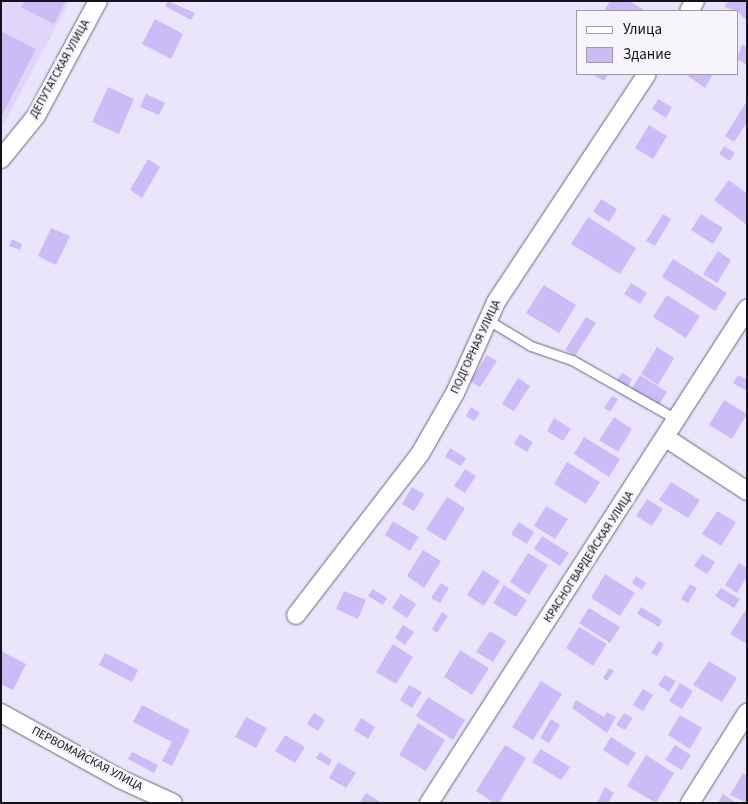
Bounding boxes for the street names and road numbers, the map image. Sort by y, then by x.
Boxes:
street label: ДЕПУТАТСКАЯ УЛИЦА [27,17,93,121]
street label: ПОДГОРНАЯ УЛИЦА [448,298,504,396]
street label: КРАСНОГВАРДЕЙСКАЯ УЛИЦА [541,488,637,626]
street label: ПЕРВОМАЙСКАЯ УЛИЦА [29,724,145,794]

